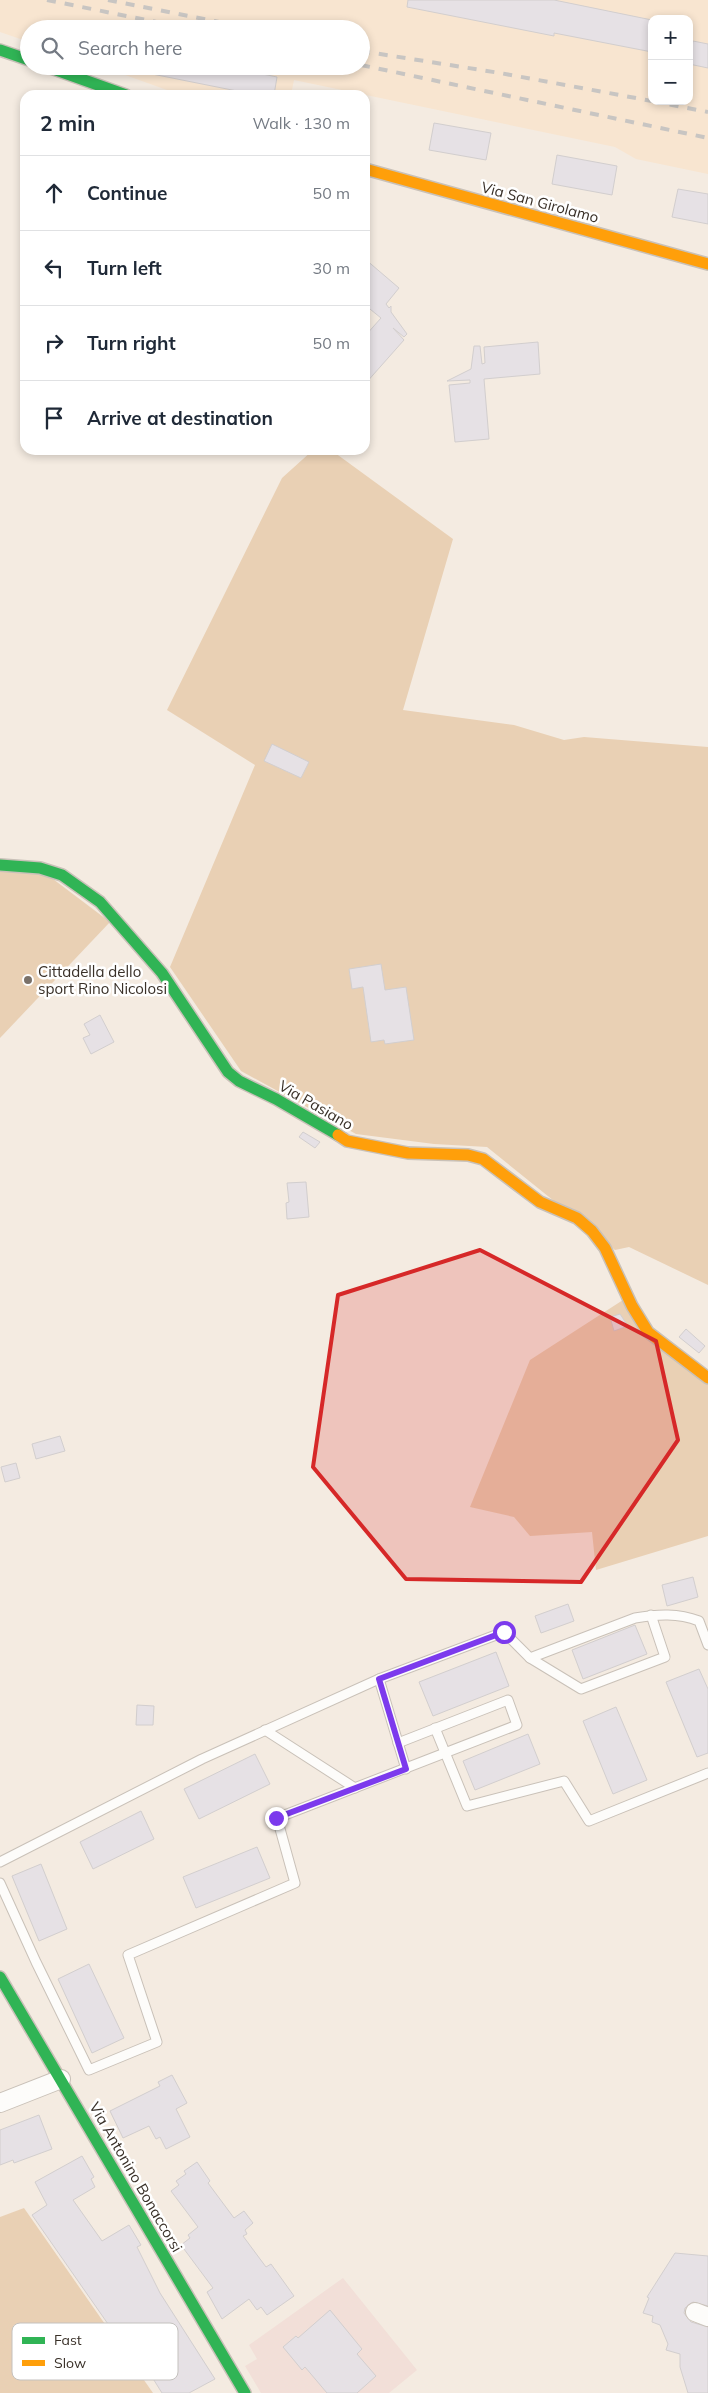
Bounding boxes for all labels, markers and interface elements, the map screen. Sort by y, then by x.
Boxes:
map controls [648,15,693,105]
button: + [648,15,693,60]
search box [20,20,370,75]
icon: search [38,34,66,62]
text: Search here [78,36,182,60]
button: − [648,60,693,105]
text: 2 min [40,110,95,136]
text: Walk · 130 m [252,113,350,133]
street label: Via San Girolamo [479,177,601,227]
icon: ahead [40,179,68,207]
text: Continue [87,181,167,205]
text: 50 m [313,183,350,203]
icon: left [40,254,68,282]
text: Turn left [87,256,162,280]
text: 30 m [313,258,350,278]
icon: right [40,329,68,357]
text: Turn right [87,331,176,355]
text: 50 m [313,333,350,353]
icon: arrive [40,404,68,432]
text: Arrive at destination [87,406,273,430]
place label: Cittadella dello sport Rino Nicolosi [38,962,167,998]
marker: Cittadella dello sport Rino Nicolosi [22,974,34,986]
street label: Via Pasiano [275,1076,357,1134]
route start [493,1621,516,1644]
route end [265,1807,288,1830]
street label: Via Antonino Bonaccorsi [85,2099,187,2255]
legend [12,2323,178,2380]
text: Fast [54,2331,82,2349]
text: Slow [54,2354,86,2372]

